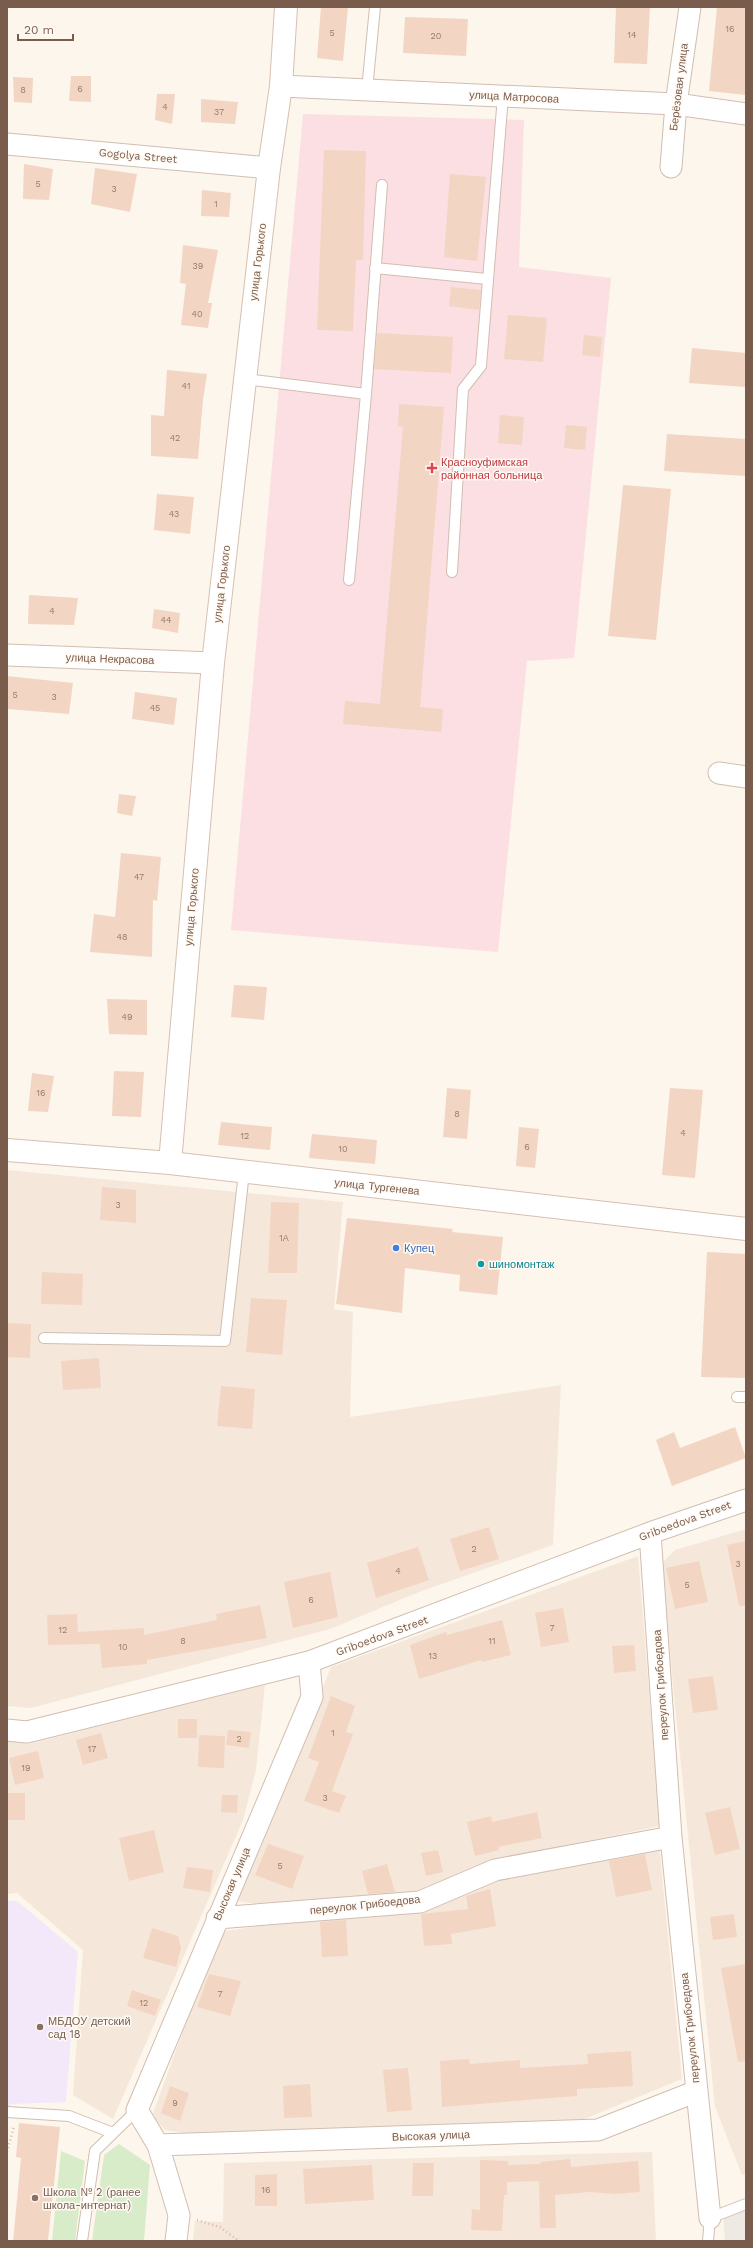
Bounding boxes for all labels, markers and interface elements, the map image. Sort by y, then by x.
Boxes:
scale bar [18,16,73,42]
text: 20 m [24,23,54,37]
house number: 16 [726,24,734,34]
house number: 5 [329,28,335,38]
house number: 14 [627,30,637,40]
house number: 20 [431,31,442,41]
street label: Берёзовая улица [667,41,691,132]
house number: 6 [77,84,83,94]
house number: 8 [20,85,26,95]
street label: улица Матросова [469,88,560,106]
house number: 4 [162,102,168,112]
house number: 37 [214,107,224,117]
street label: Gogolya Street [98,146,178,166]
house number: 5 [35,179,41,189]
house number: 3 [111,184,117,194]
house number: 1 [214,199,218,209]
street label: улица Горького [247,222,269,302]
house number: 39 [193,261,203,271]
house number: 40 [191,309,203,319]
house number: 41 [182,381,190,391]
house number: 42 [170,433,180,443]
place label: Красноуфимская районная больница [441,456,543,482]
marker: Красноуфимская районная больница [426,462,438,474]
house number: 43 [169,509,179,519]
street label: улица Горького [211,544,233,624]
house number: 4 [49,606,55,616]
house number: 44 [161,615,172,625]
street label: улица Некрасова [65,651,155,667]
house number: 5 [12,690,18,700]
house number: 3 [51,692,57,702]
house number: 45 [150,703,160,713]
street label: улица Горького [182,868,202,946]
house number: 47 [134,872,144,882]
house number: 48 [116,932,128,942]
house number: 49 [121,1012,133,1022]
house number: 16 [37,1088,45,1098]
house number: 8 [454,1109,460,1119]
house number: 4 [680,1128,686,1138]
house number: 12 [241,1131,249,1141]
house number: 6 [524,1142,530,1152]
house number: 10 [338,1144,348,1154]
street label: улица Тургенева [334,1176,421,1198]
house number: 3 [115,1200,121,1210]
house number: 1А [279,1233,289,1243]
place label: Купец [404,1242,435,1255]
marker: Купец [391,1243,401,1253]
place label: шиномонтаж [489,1258,555,1271]
marker: шиномонтаж [476,1259,486,1269]
street label: Griboedova Street [637,1498,733,1544]
house number: 2 [471,1544,477,1554]
house number: 3 [735,1559,741,1569]
house number: 4 [395,1566,401,1576]
house number: 5 [684,1580,690,1590]
house number: 6 [308,1595,314,1605]
street label: Griboedova Street [334,1613,430,1659]
house number: 7 [549,1623,555,1633]
house number: 12 [59,1625,67,1635]
street label: переулок Грибоедова [651,1628,671,1741]
house number: 8 [180,1636,186,1646]
house number: 11 [488,1636,496,1646]
house number: 10 [118,1642,128,1652]
house number: 13 [429,1651,437,1661]
house number: 1 [331,1728,335,1738]
house number: 2 [236,1734,242,1744]
house number: 17 [88,1744,96,1754]
house number: 19 [21,1763,31,1773]
house number: 3 [322,1793,328,1803]
street label: Высокая улица [211,1845,254,1922]
house number: 5 [277,1861,283,1871]
street label: переулок Грибоедова [309,1893,422,1917]
street label: переулок Грибоедова [678,1971,702,2084]
house number: 7 [217,1989,223,1999]
house number: 12 [140,1998,148,2008]
place label: МБДОУ детский сад 18 [48,2015,131,2041]
marker: МБДОУ детский сад 18 [35,2022,45,2032]
house number: 9 [172,2098,178,2108]
street label: Высокая улица [392,2128,471,2144]
house number: 16 [262,2185,270,2195]
place label: Школа № 2 (ранее школа-интернат) [43,2186,141,2212]
marker: Школа № 2 (ранее школа-интернат) [30,2193,40,2203]

